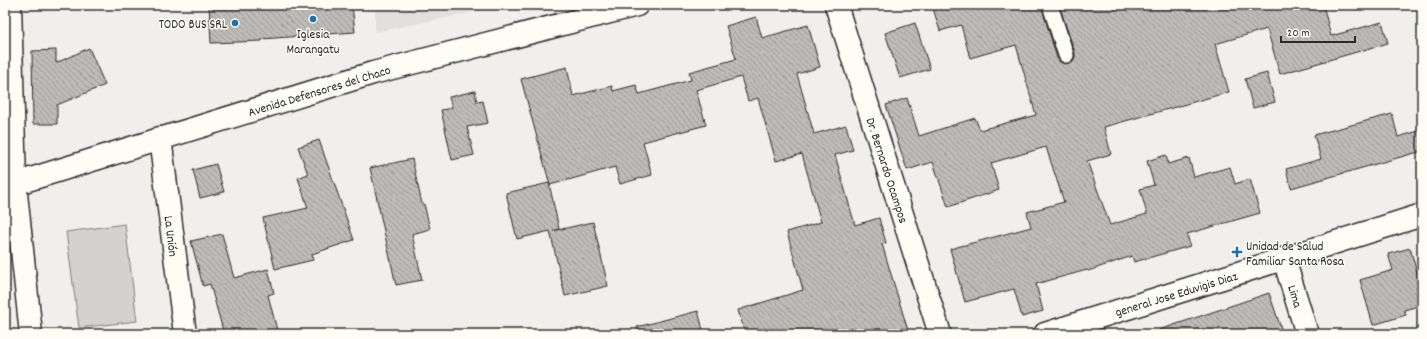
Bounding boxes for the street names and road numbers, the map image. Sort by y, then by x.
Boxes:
street label: Avenida Defensores del Chaco [246,62,394,123]
street label: Dr. Bernardo Ocampos [860,115,912,226]
street label: La Unión [158,215,181,258]
street label: general Jose Eduvigis Diaz [1113,268,1240,323]
street label: Lima [1281,283,1306,311]

